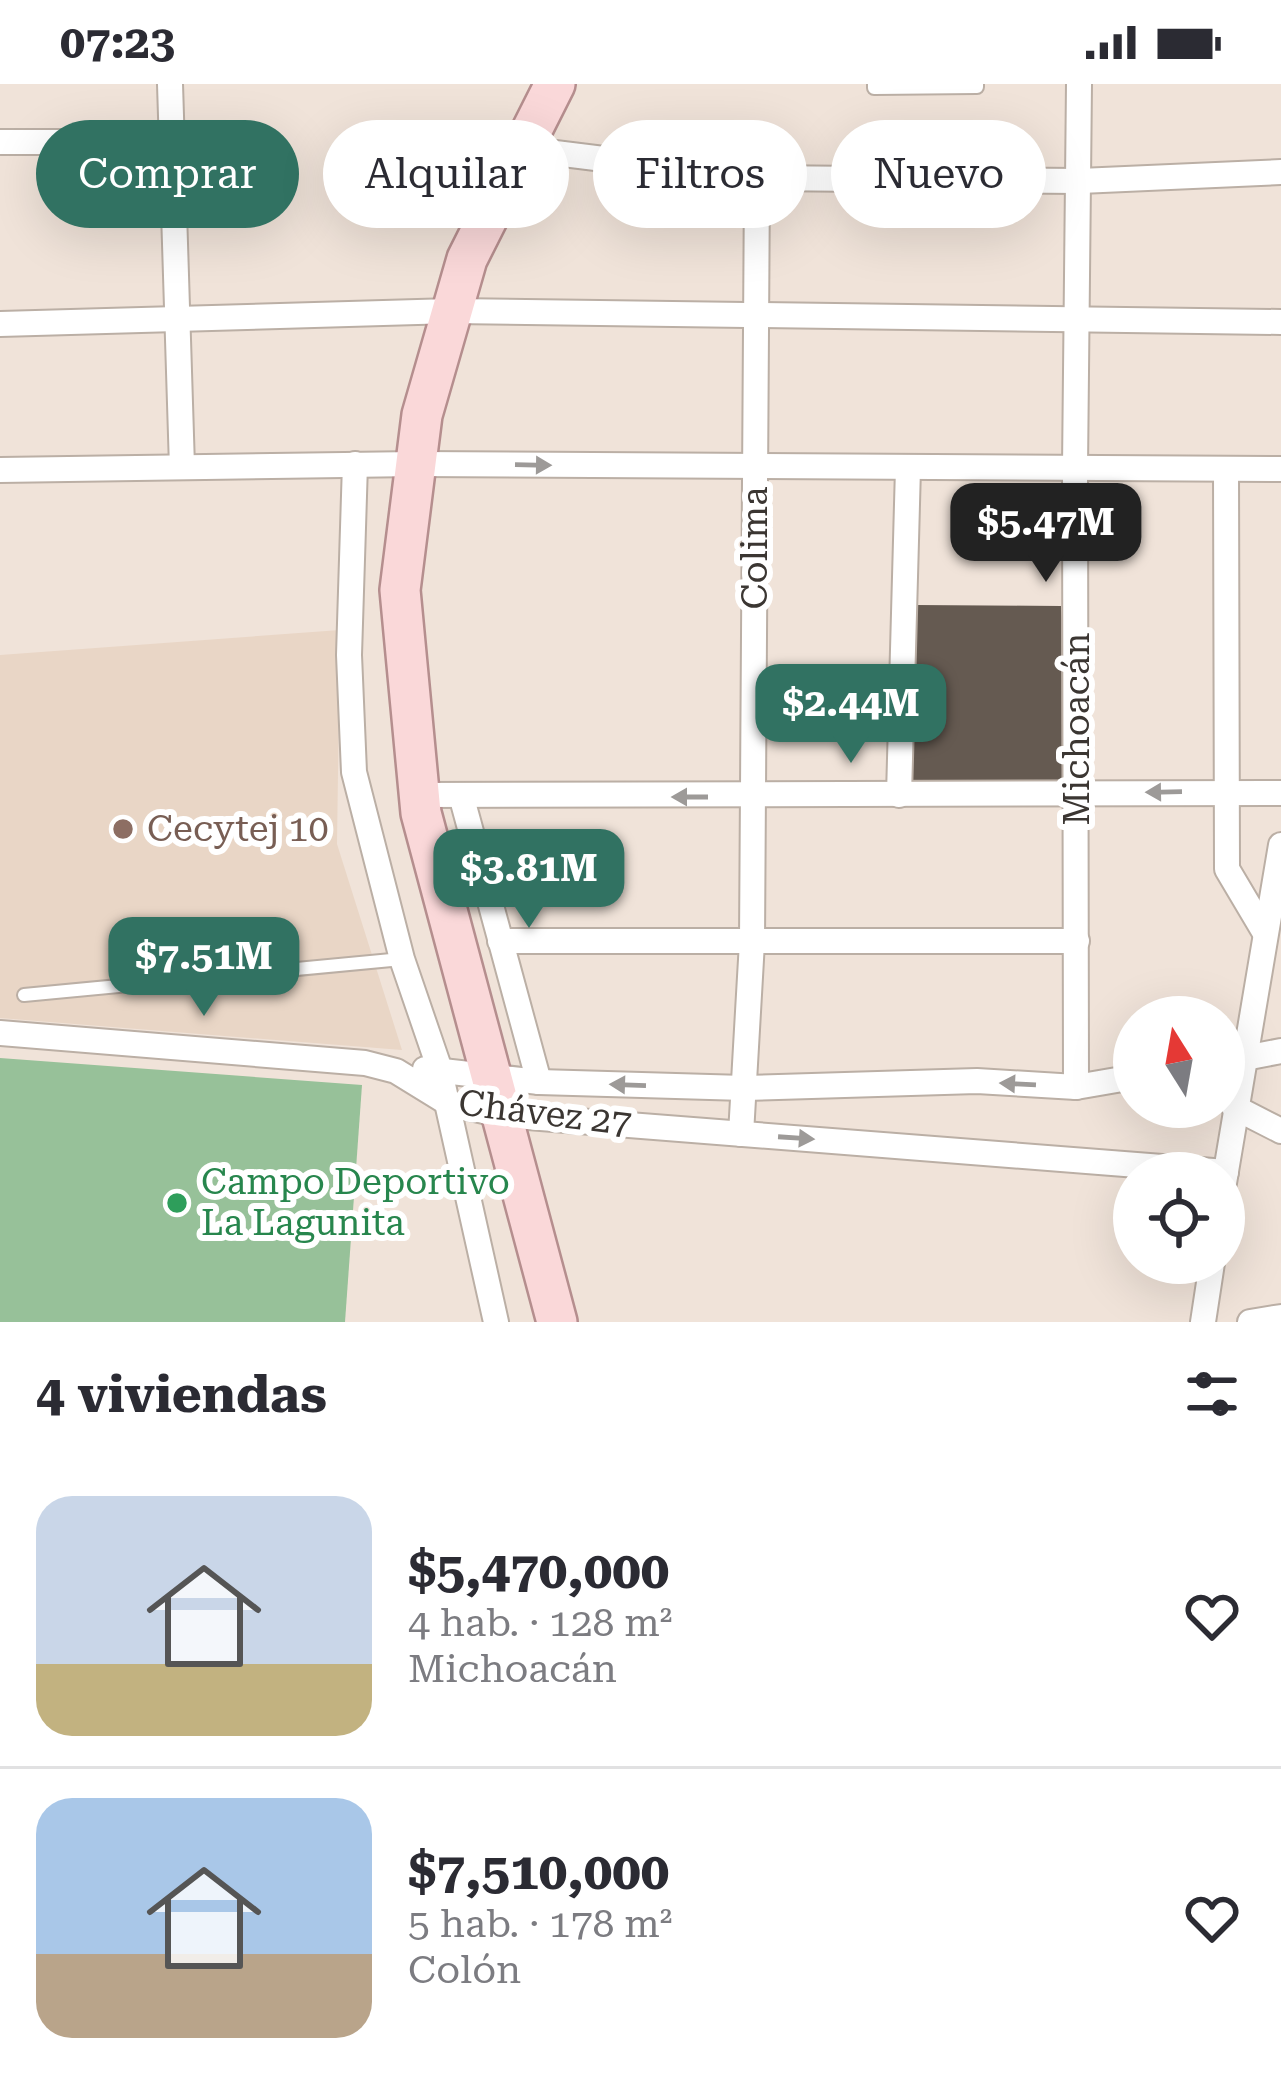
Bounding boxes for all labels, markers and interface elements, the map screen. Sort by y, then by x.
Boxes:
text: 07:23 [60,16,175,69]
chip: Comprar [36,120,299,228]
chip: Alquilar [323,120,569,228]
chip: Filtros [593,120,807,228]
chip: Nuevo [831,120,1046,228]
one-way arrow [515,455,553,475]
pin: $5.47M [948,483,1144,585]
street label: Colima [734,486,776,610]
text: $5.47M [977,499,1115,545]
street label: Michoacán [1056,633,1098,825]
pin: $2.44M [753,664,949,766]
text: $2.44M [782,680,920,726]
one-way arrow [1144,782,1182,802]
one-way arrow [670,787,708,807]
place label: Cecytej 10 [147,808,329,850]
marker: Cecytej 10 [110,816,136,842]
pin: $3.81M [431,829,627,931]
text: $3.81M [460,845,598,891]
pin: $7.51M [106,917,302,1019]
text: $7.51M [135,933,273,979]
north arrow [1113,996,1245,1128]
map controls [1113,996,1245,1284]
one-way arrow [999,1074,1036,1093]
one-way arrow [608,1075,646,1094]
street label: Chávez 27 [456,1082,634,1144]
one-way arrow [777,1129,815,1148]
button: locate [1113,1152,1245,1284]
place label: Campo Deportivo La Lagunita [201,1161,510,1244]
marker: Campo Deportivo La Lagunita [164,1190,190,1216]
icon: filters [1179,1361,1245,1427]
text: 4 viviendas [36,1365,327,1424]
text: $5,470,000 [408,1541,669,1600]
icon: home [132,1544,276,1688]
icon: heart [1179,1583,1245,1649]
text: 4 hab. · 128 m² [408,1600,672,1646]
text: Michoacán [408,1646,617,1692]
text: $7,510,000 [408,1842,669,1901]
icon: home [132,1846,276,1990]
icon: heart [1179,1885,1245,1951]
text: 5 hab. · 178 m² [408,1901,672,1947]
text: Colón [408,1947,521,1993]

